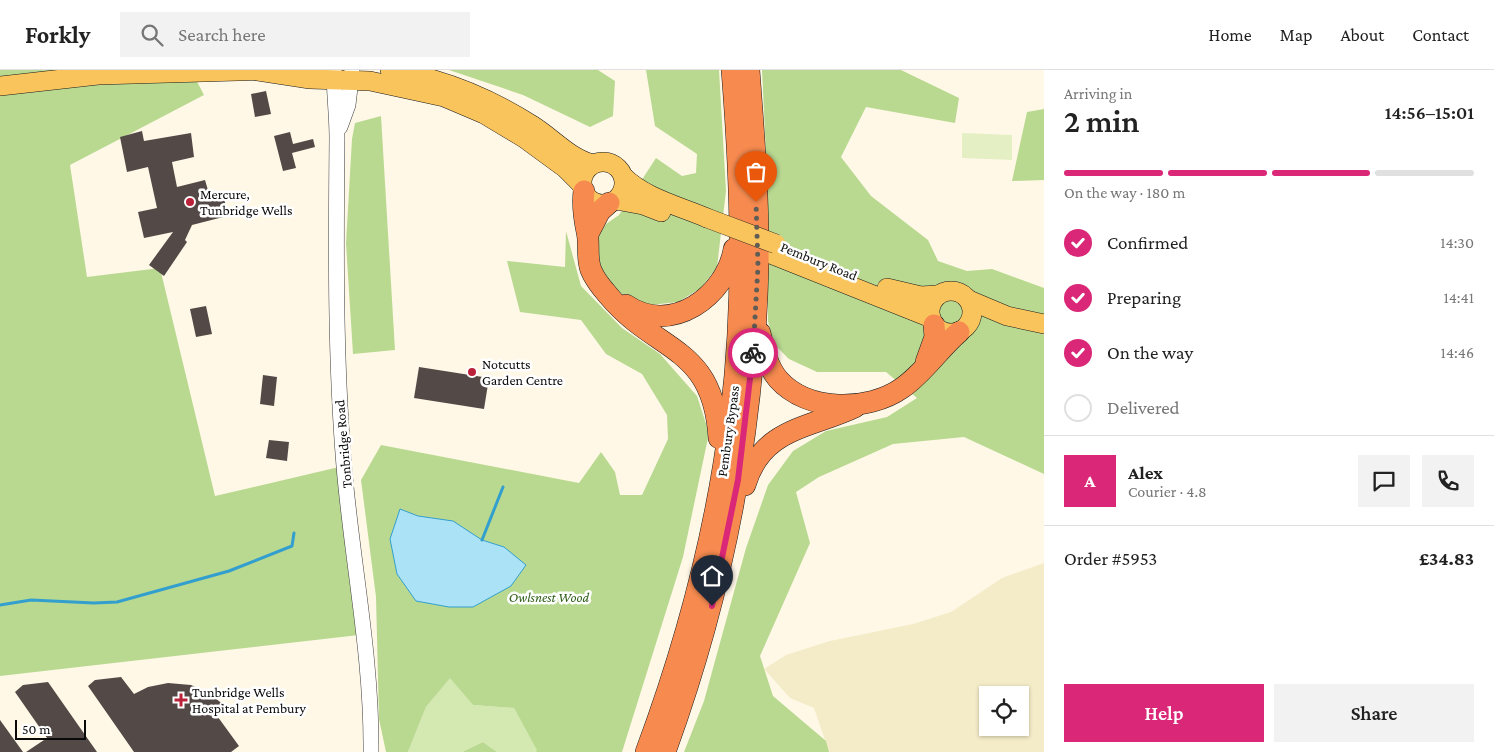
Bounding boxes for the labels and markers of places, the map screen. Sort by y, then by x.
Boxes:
pin [735,151,777,202]
place label: Mercure, Tunbridge Wells [200,186,292,218]
marker: Mercure, Tunbridge Wells [184,196,196,208]
place label: Notcutts Garden Centre [482,356,563,388]
marker: Notcutts Garden Centre [466,366,478,378]
pin [691,555,733,606]
place label: Tunbridge Wells Hospital at Pembury [192,684,307,716]
marker: Tunbridge Wells Hospital at Pembury [174,693,188,707]

